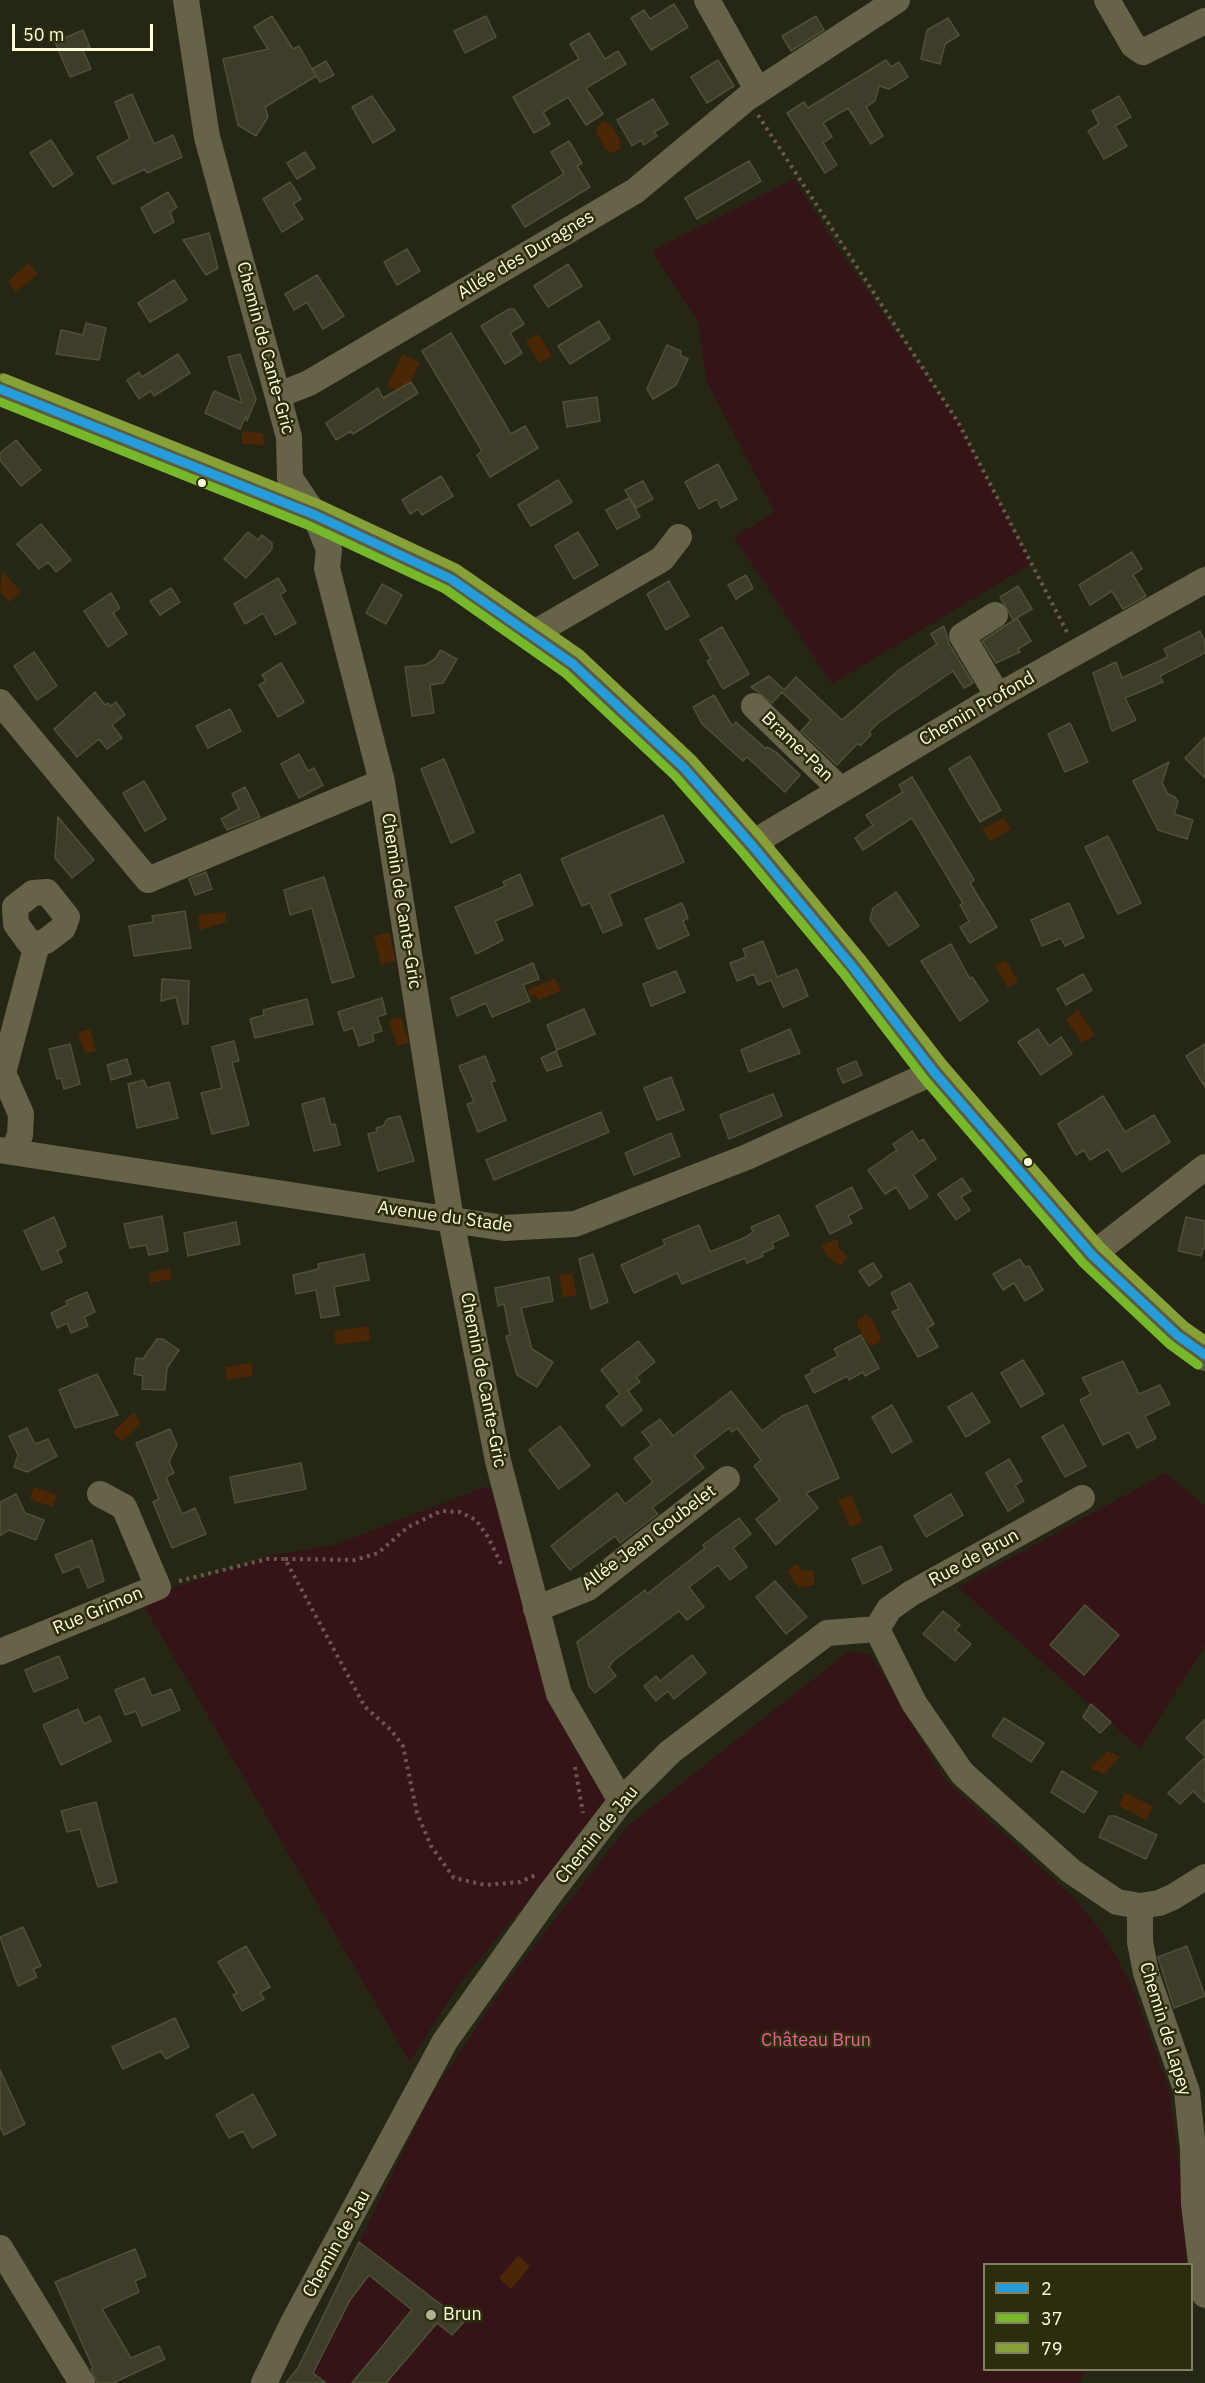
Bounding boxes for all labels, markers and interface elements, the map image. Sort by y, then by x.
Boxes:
scale bar [15,12,156,50]
text: 50 m [23,23,65,46]
street label: Allée des Duragnes [454,206,598,304]
street label: Chemin de Cante-Gric [232,259,298,437]
unlabelled marker [196,477,208,489]
street label: Chemin Profond [915,667,1039,751]
street label: Brame-Pan [757,707,837,787]
street label: Chemin de Cante-Gric [376,811,426,991]
unlabelled marker [1022,1156,1034,1168]
street label: Avenue du Stade [376,1197,514,1237]
street label: Chemin de Cante-Gric [455,1291,511,1469]
street label: Allée Jean Goubelet [578,1480,720,1596]
street label: Rue de Brun [925,1524,1023,1592]
street label: Rue Grimon [50,1582,146,1640]
street label: Chemin de Jau [551,1782,643,1888]
street label: Chemin de Lapey [1134,1960,1196,2098]
park label: Château Brun [761,2030,871,2052]
street label: Chemin de Jau [299,2186,375,2302]
legend [983,2263,1193,2371]
text: 2 [1041,2277,1052,2300]
place label: Brun [443,2304,482,2326]
text: 37 [1041,2307,1063,2330]
marker: Brun [424,2308,438,2322]
text: 79 [1041,2337,1063,2360]

